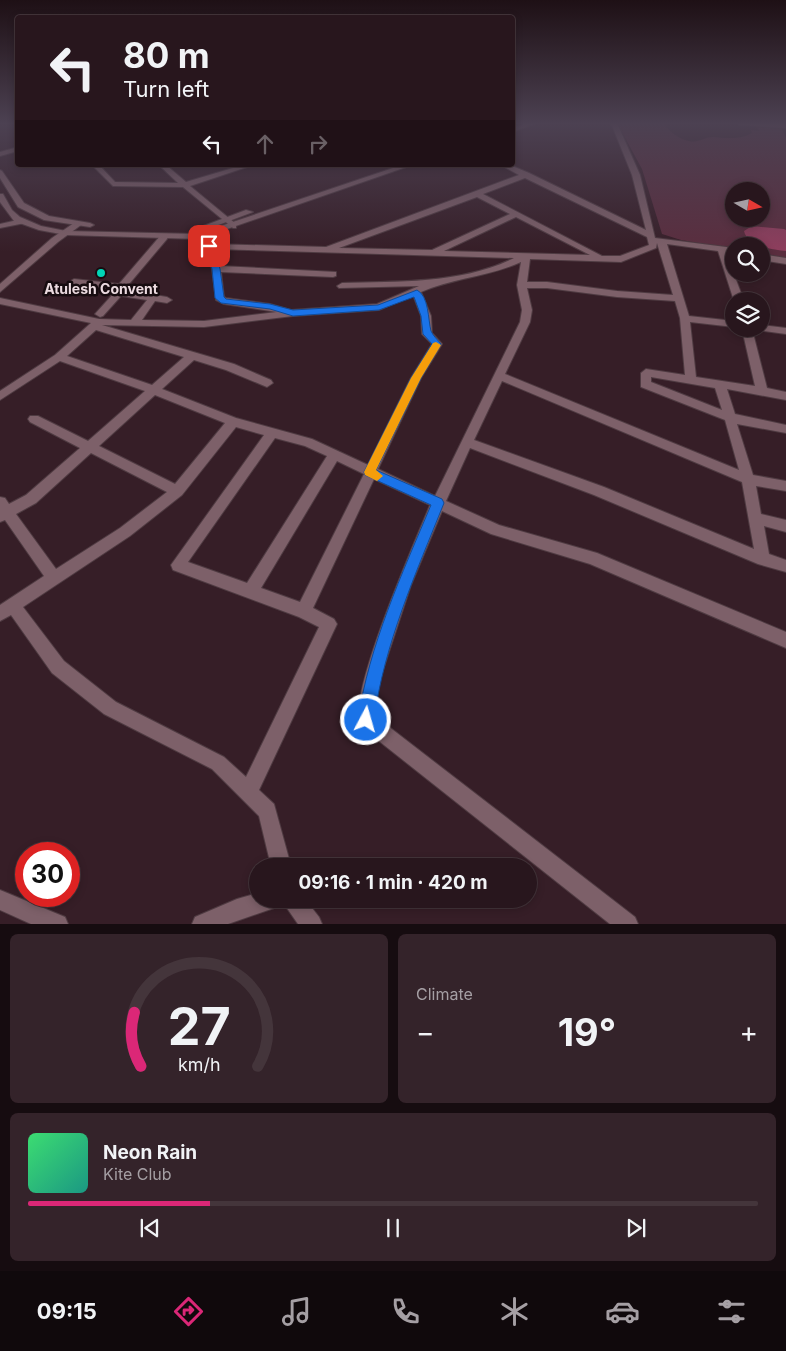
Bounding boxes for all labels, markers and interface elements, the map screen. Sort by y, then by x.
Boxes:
text: 80 m [123,34,210,76]
icon: left [40,35,105,100]
text: Turn left [123,76,209,102]
icon: left [198,130,226,158]
icon: ahead [251,130,279,158]
icon: right [304,130,332,158]
north arrow [725,182,770,228]
map controls [725,182,770,337]
pin [188,225,230,267]
icon: arrive [195,232,223,260]
button: search [725,237,770,282]
marker: Atulesh Convent [95,267,107,279]
place label: Atulesh Convent [44,280,158,297]
button: layers [725,292,770,337]
position arrow [339,693,391,745]
speed limit sign: 30 [15,842,80,907]
text: 09:16 · 1 min · 420 m [298,871,488,894]
text: Climate [416,984,473,1004]
text: 27 [168,995,231,1058]
text: 19° [558,1009,616,1055]
text: − [416,1015,435,1049]
text: + [739,1015,758,1049]
text: km/h [178,1054,220,1075]
text: Neon Rain [103,1141,197,1164]
text: Kite Club [103,1164,172,1184]
icon: previous [136,1214,164,1242]
icon: pause [379,1214,407,1242]
icon: next [622,1214,650,1242]
icon: directions [171,1294,206,1329]
icon: music [279,1294,314,1329]
icon: phone [388,1294,423,1329]
icon: climate [497,1294,532,1329]
icon: car [605,1294,640,1329]
icon: filters [714,1294,749,1329]
text: 09:15 [37,1298,97,1324]

